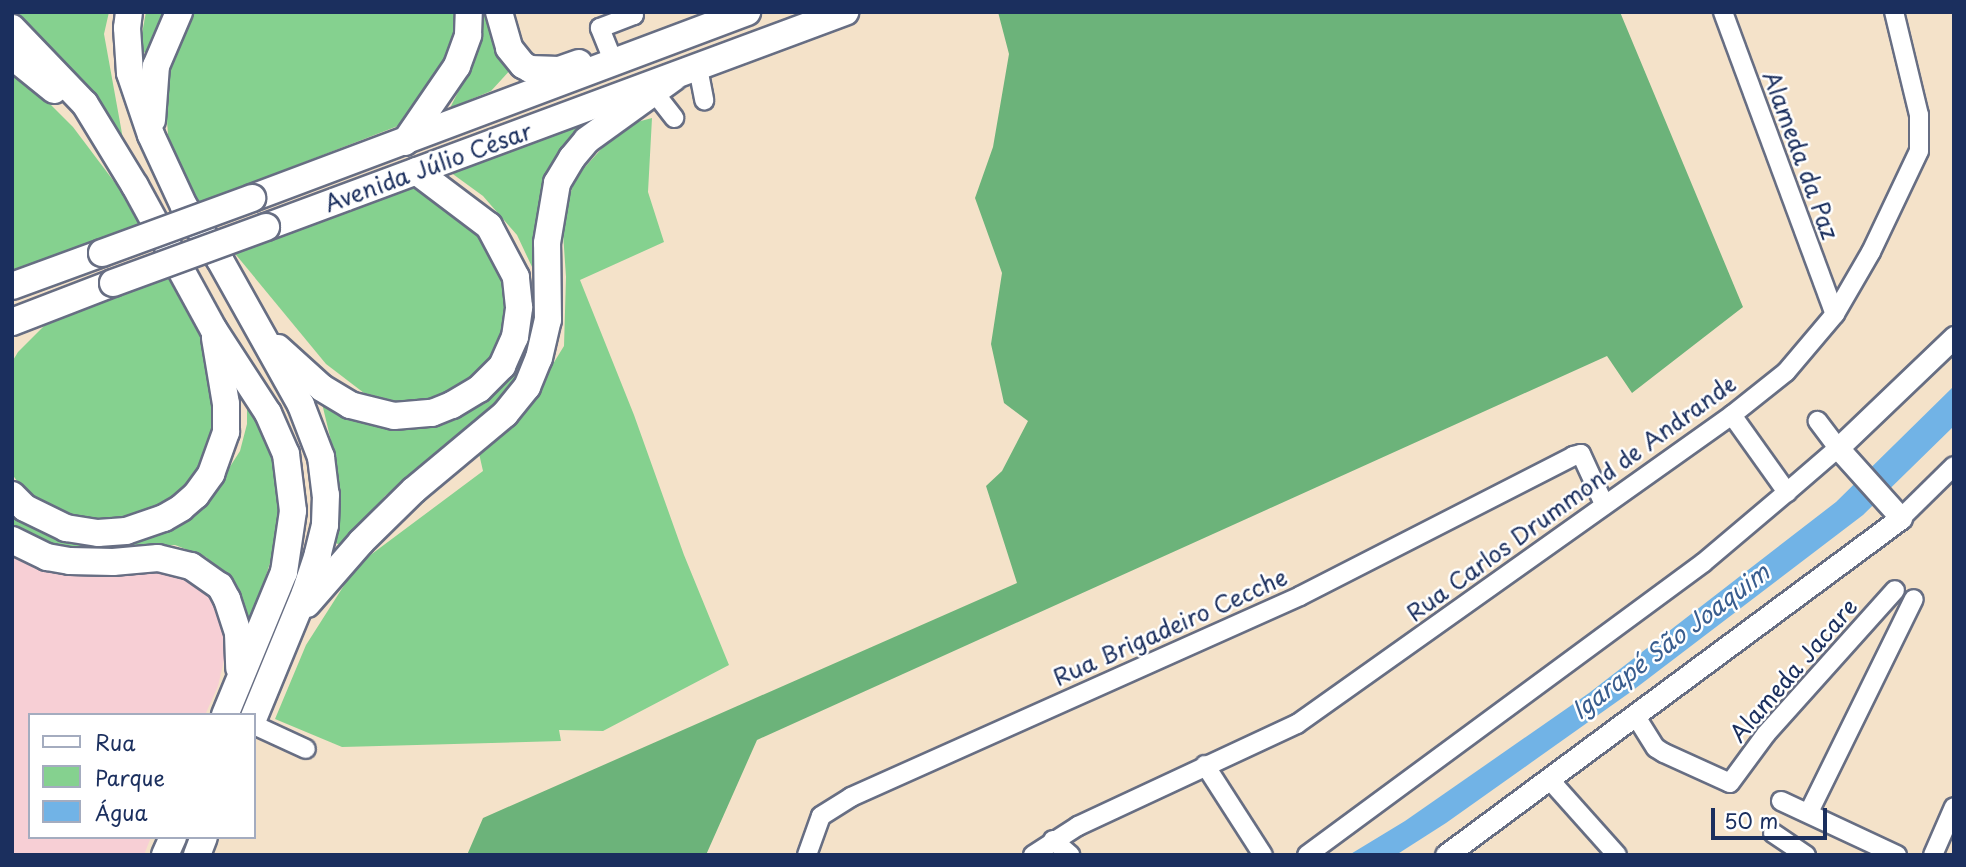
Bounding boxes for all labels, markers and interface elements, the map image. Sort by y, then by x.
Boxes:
street label: Alameda da Paz [1757,66,1845,244]
street label: Avenida Júlio César [320,116,536,218]
street label: Rua Carlos Drummond de Andrande [1400,368,1742,628]
water label: Igarapé São Joaquim [1565,557,1775,725]
street label: Rua Brigadeiro Cecche [1049,563,1291,691]
street label: Alameda Jacare [1723,592,1863,748]
legend [28,713,256,839]
text: Rua [95,726,135,758]
text: Parque [95,761,165,793]
scale bar [1714,794,1829,838]
text: Água [95,796,148,828]
text: 50 m [1724,804,1778,836]

